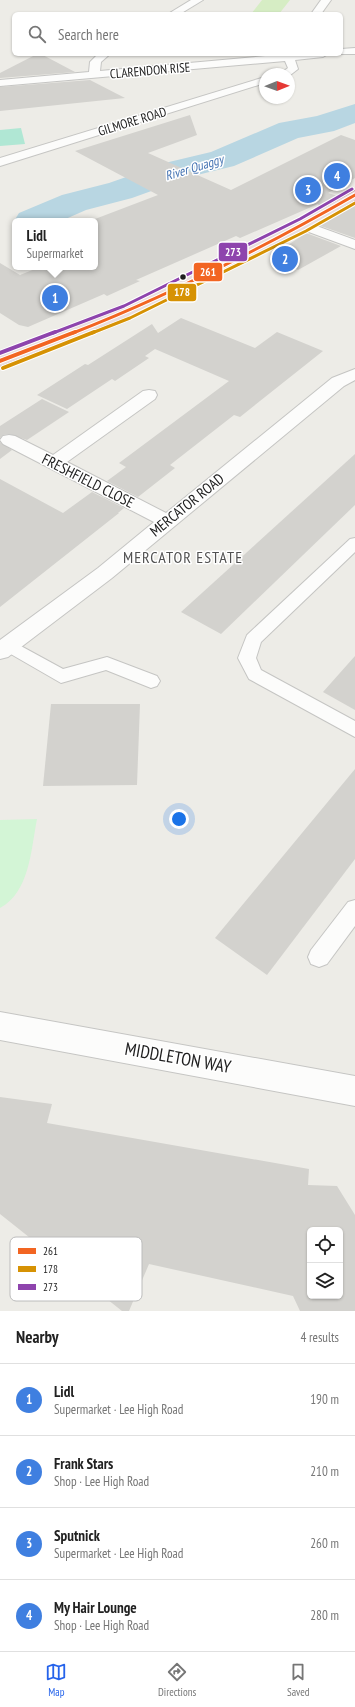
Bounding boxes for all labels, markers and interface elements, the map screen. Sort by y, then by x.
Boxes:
search box [12,12,343,56]
icon: search [26,23,48,45]
text: Search here [58,25,119,44]
street label: CLARENDON RISE [109,59,191,82]
north arrow [259,68,295,104]
street label: GILMORE ROAD [96,103,169,140]
water label: River Quaggy [163,150,227,184]
pin: 4 [324,161,350,191]
pin: 3 [295,175,321,205]
popup [12,218,98,270]
text: Lidl [27,226,47,245]
line badge: 273 [218,242,248,262]
pin: 2 [272,244,298,274]
text: Supermarket [27,245,83,262]
text: 273 [225,245,241,259]
line badge: 261 [193,262,223,282]
text: 261 [200,265,216,279]
unlabelled marker [178,272,188,282]
pin: 1 [42,283,68,313]
line badge: 178 [167,283,197,302]
text: 178 [174,285,190,299]
street label: FRESHFIELD CLOSE [39,449,138,512]
street label: MERCATOR ROAD [146,469,228,540]
district label: MERCATOR ESTATE [123,547,243,567]
your location [169,809,189,829]
street label: MIDDLETON WAY [123,1037,234,1078]
map controls [307,1227,343,1299]
button: locate [307,1227,343,1263]
legend [10,1237,142,1301]
text: 261 [43,1244,58,1258]
text: 178 [43,1262,58,1276]
button: layers [307,1263,343,1299]
text: 273 [43,1280,58,1294]
text: Nearby [16,1326,59,1348]
text: 4 results [300,1329,339,1346]
text: Lidl [54,1382,74,1401]
text: 1 [26,1391,32,1408]
text: 190 m [310,1391,339,1408]
text: Supermarket · Lee High Road [54,1401,183,1418]
text: Frank Stars [54,1454,113,1473]
text: 2 [26,1463,32,1480]
text: 210 m [310,1463,339,1480]
text: Shop · Lee High Road [54,1473,149,1490]
text: Sputnick [54,1526,100,1545]
text: 3 [26,1535,32,1552]
text: 260 m [310,1535,339,1552]
text: Supermarket · Lee High Road [54,1545,183,1562]
text: My Hair Lounge [54,1598,137,1617]
text: 4 [26,1607,32,1624]
text: 280 m [310,1607,339,1624]
text: Shop · Lee High Road [54,1617,149,1634]
tab: Map [45,1661,67,1699]
tab: Directions [158,1661,196,1699]
tab: Saved [287,1661,310,1699]

